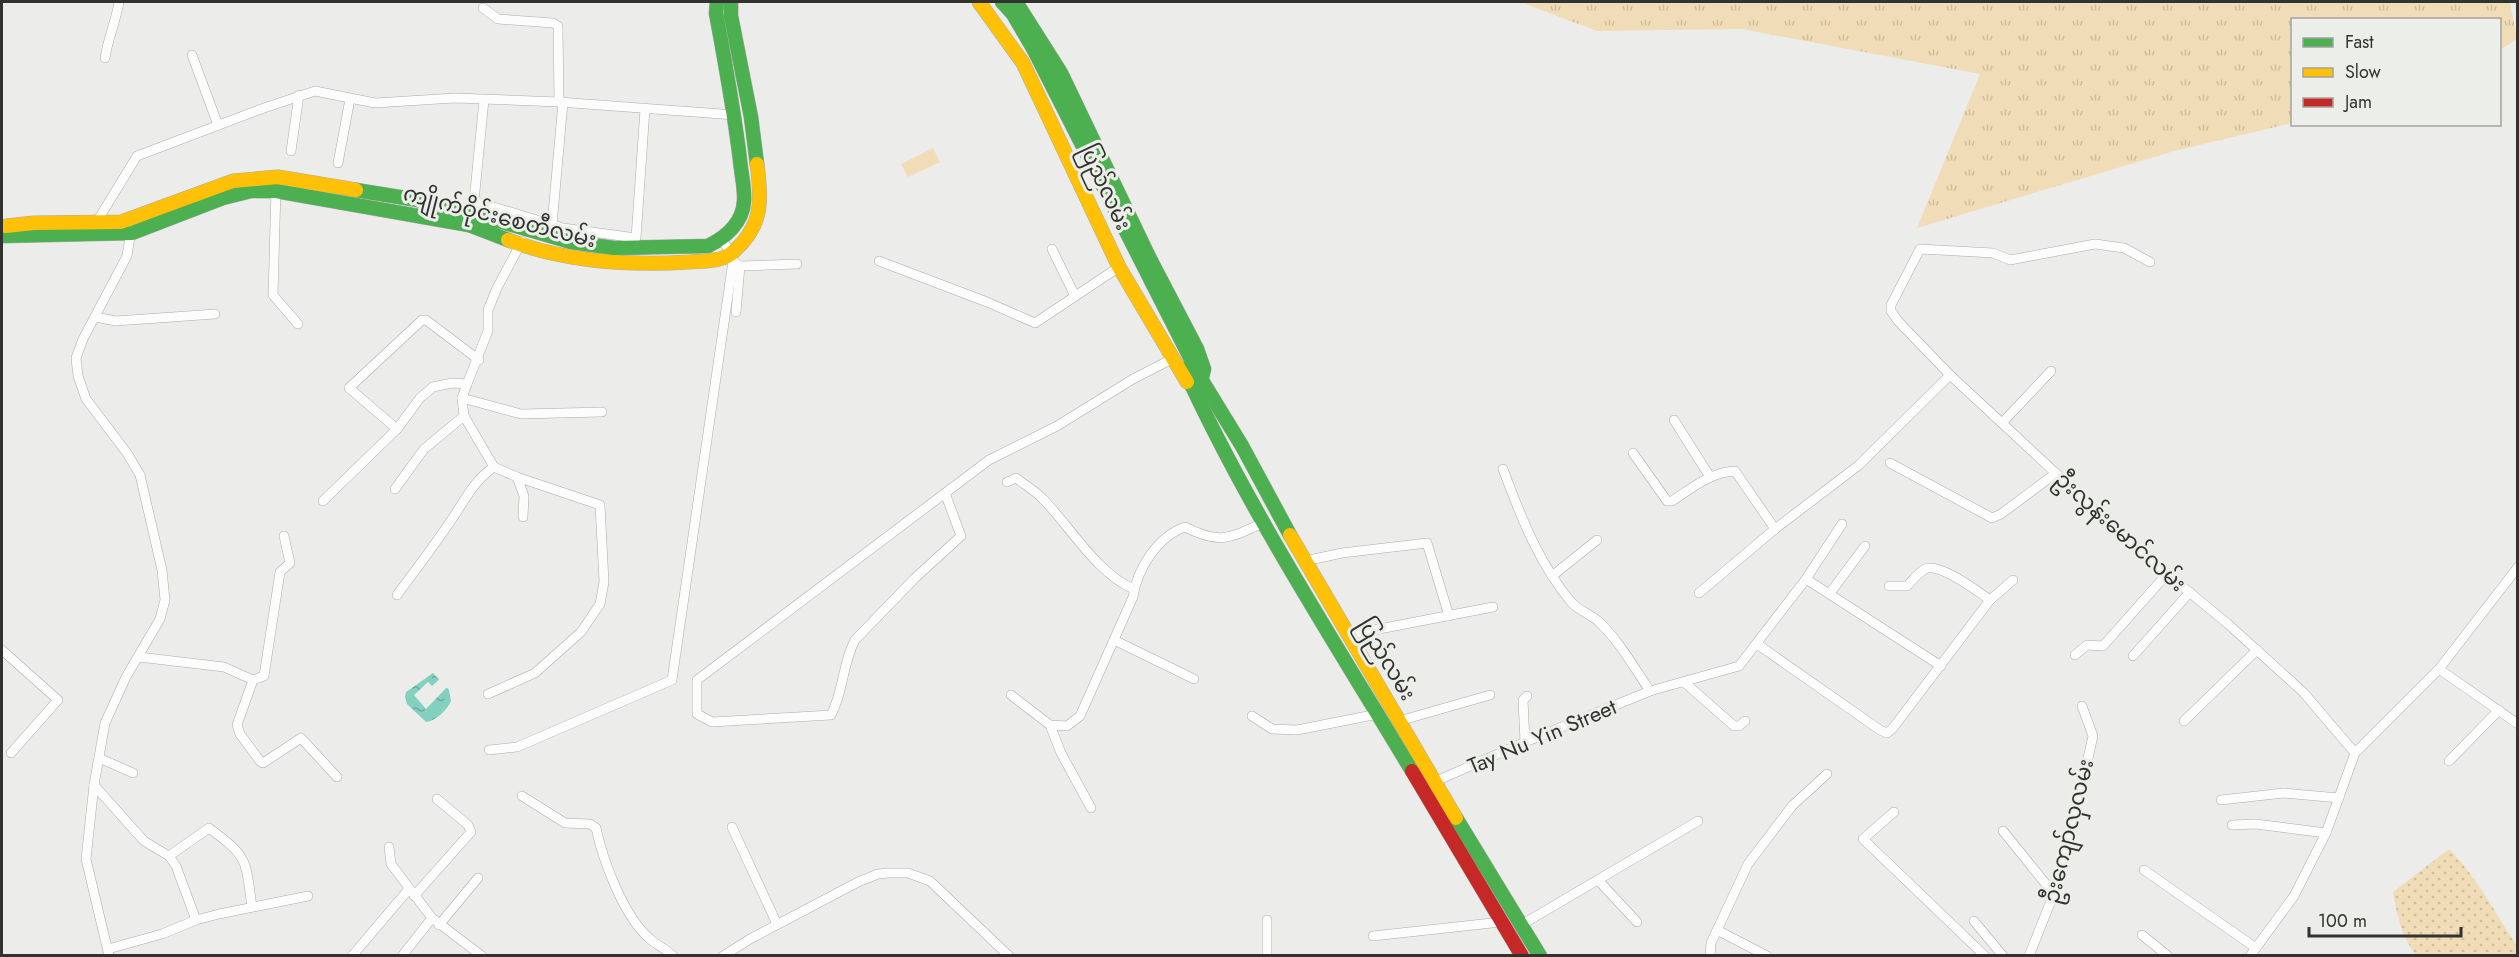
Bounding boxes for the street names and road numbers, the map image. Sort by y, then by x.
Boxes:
street label: ပြည်လမ်း [1070,139,1140,236]
street label: ကျိုက်ဝိုင်းစေတီလမ်း [399,177,600,258]
street label: ဦးလွန်းမောင်လမ်း [2047,463,2194,600]
street label: ပြည်လမ်း [1348,612,1424,708]
street label: Tay Nu Yin Street [1463,690,1622,782]
street label: ဦးကျော်လှလမ်း [2035,755,2104,907]

